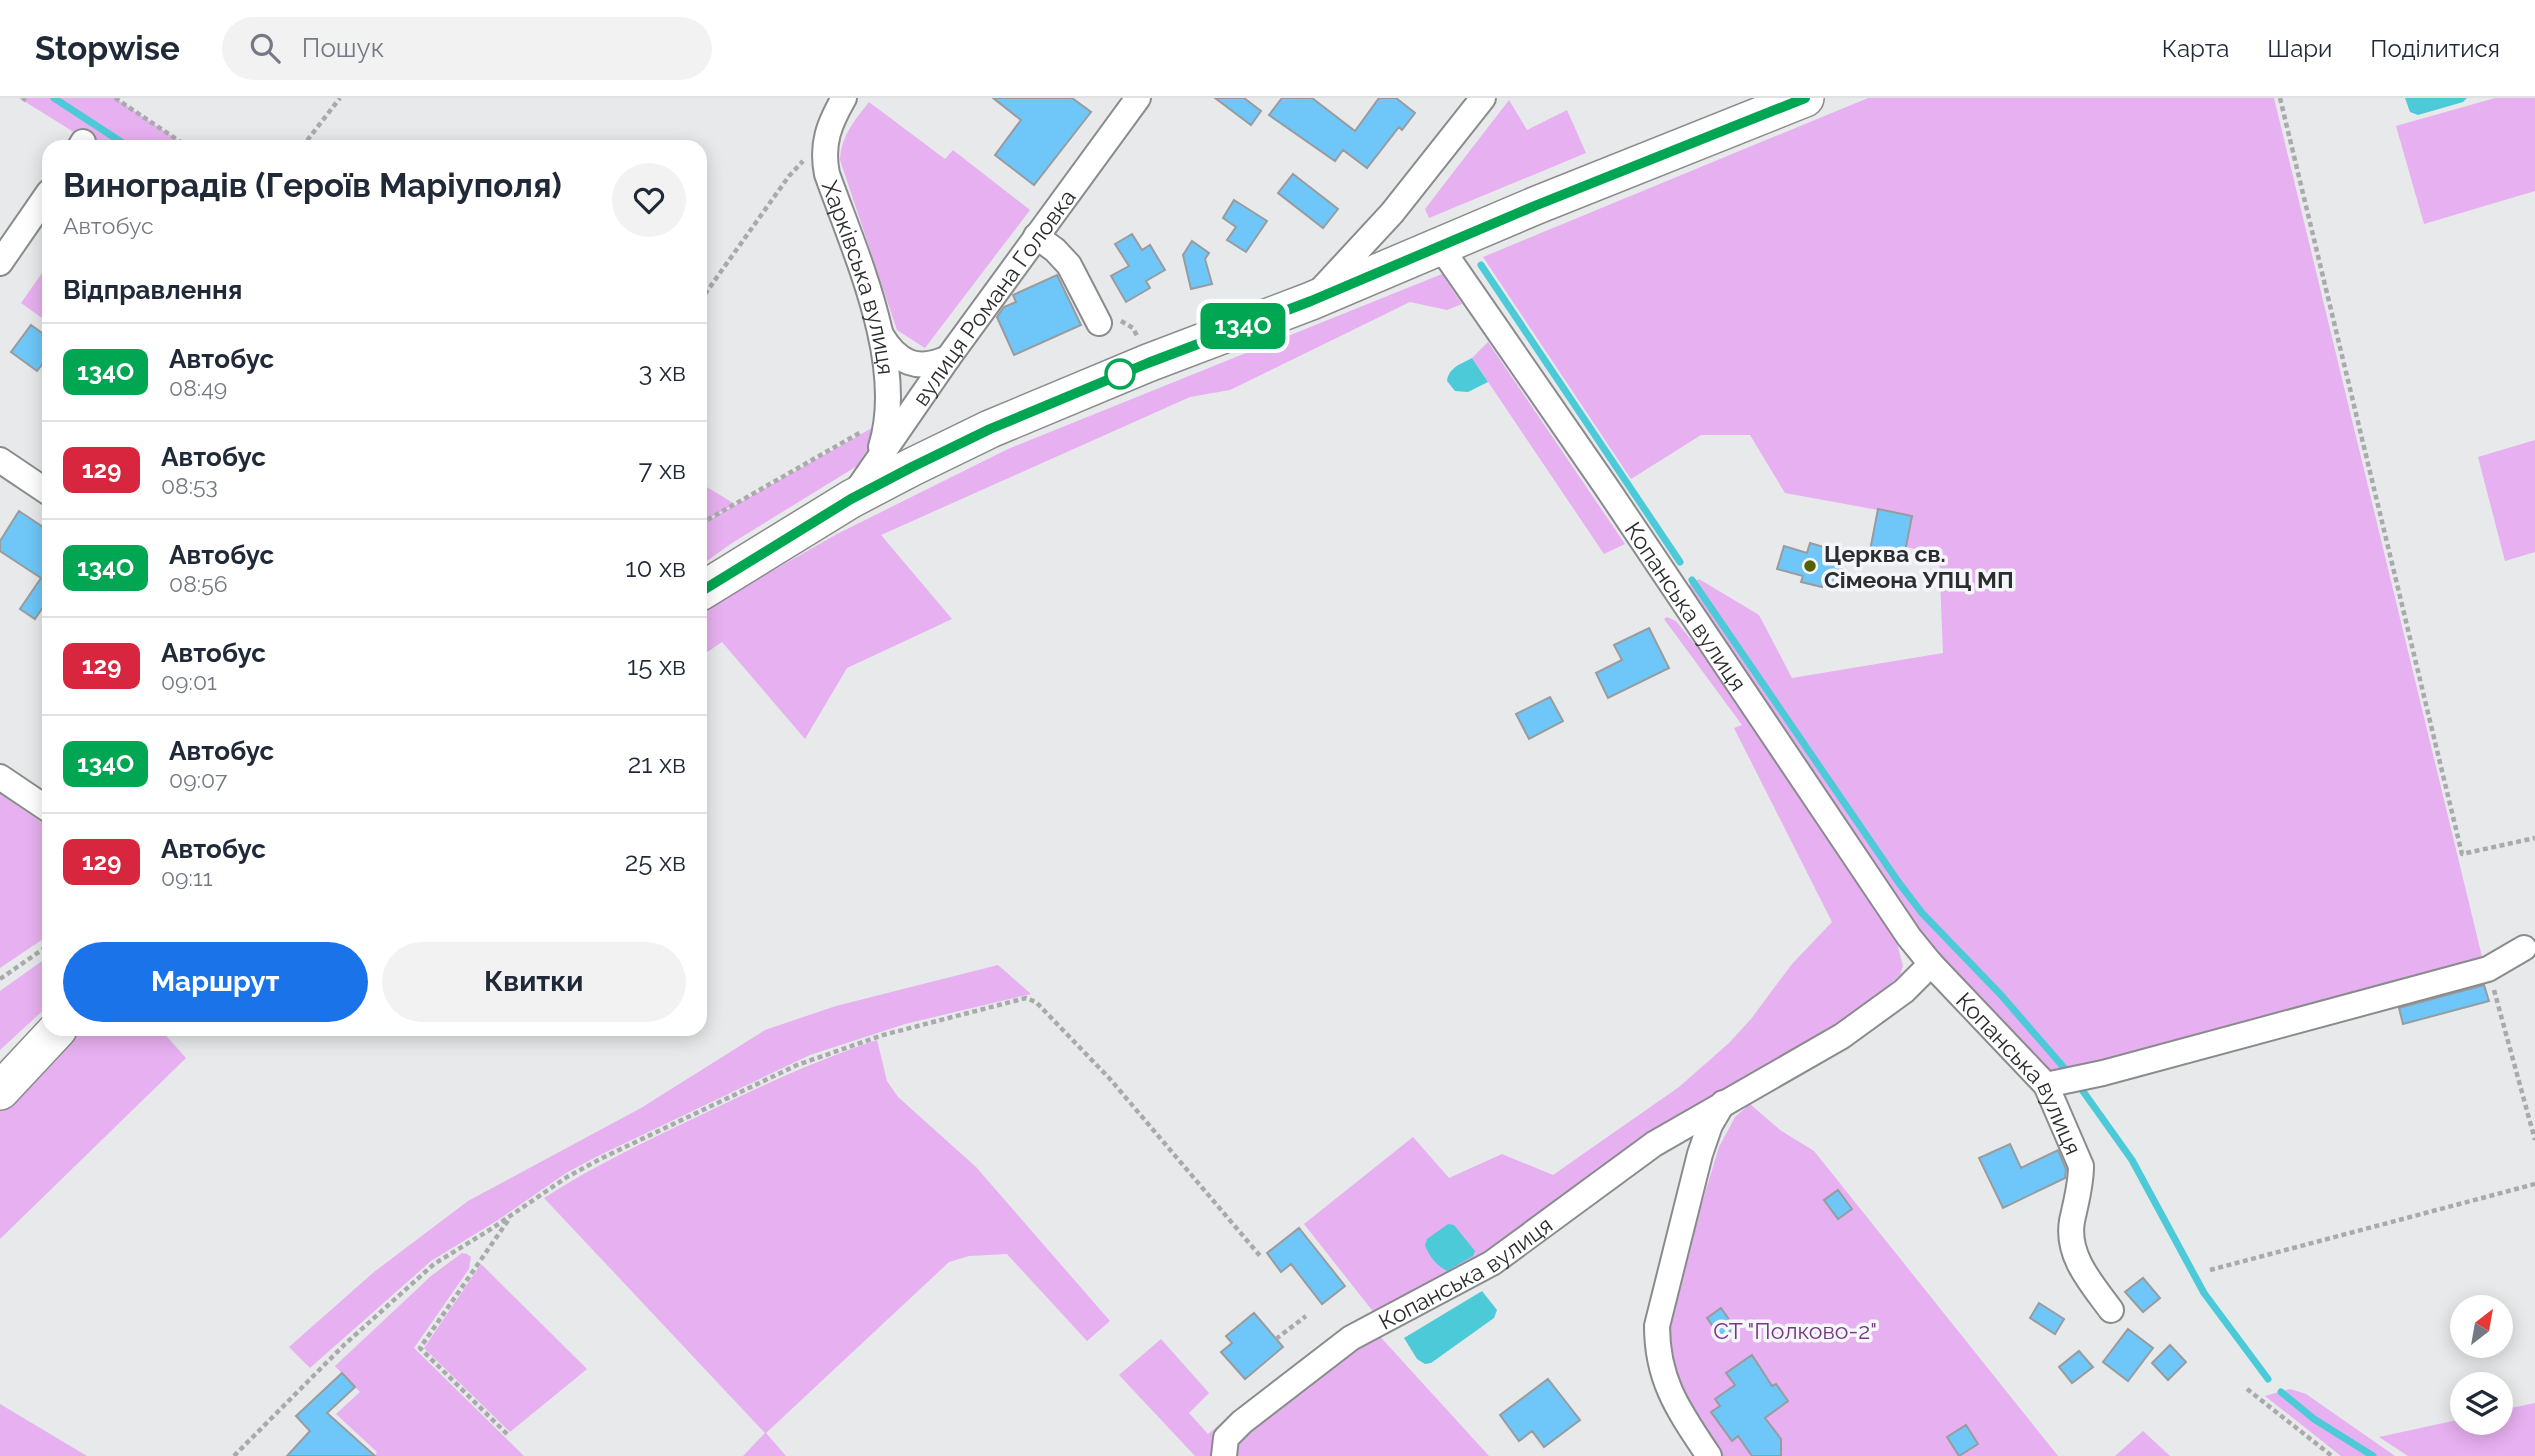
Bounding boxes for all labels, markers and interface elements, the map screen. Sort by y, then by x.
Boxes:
search box [222,17,712,80]
text: Stopwise [35,29,180,68]
icon: search [246,29,284,67]
text: Пошук [302,33,384,63]
text: Карта [2162,34,2229,63]
text: Шари [2267,34,2332,63]
text: Поділитися [2370,34,2500,63]
button: heart [612,163,686,237]
text: Виноградів (Героїв Маріуполя) [63,166,562,205]
street label: Харківська вулиця [817,177,900,376]
street label: вулиця Романа Головка [906,184,1081,410]
text: Автобус [63,212,154,239]
text: Відправлення [63,275,242,305]
line badge: 134О [1194,303,1292,349]
text: 134О [1214,311,1272,340]
text: Автобус [169,344,274,374]
text: 134О [77,357,134,386]
text: 3 хв [638,357,686,387]
unlabelled marker [1105,359,1135,389]
text: 08:49 [169,374,227,401]
text: Автобус [161,442,266,472]
text: 129 [82,455,121,484]
text: 7 хв [638,455,686,485]
text: 08:53 [161,472,218,499]
street label: Копанська вулиця [1620,516,1753,696]
text: Автобус [169,540,274,570]
place label: Церква св. Сімеона УПЦ МП [1824,540,2014,593]
text: 134О [77,553,134,582]
text: 10 хв [625,553,686,583]
marker: Церква св. Сімеона УПЦ МП [1802,558,1818,574]
text: 08:56 [169,570,228,597]
text: Автобус [161,638,266,668]
text: 129 [82,651,121,680]
text: 15 хв [627,651,686,681]
text: 09:01 [161,668,217,695]
text: Автобус [169,736,274,766]
text: 134О [77,749,134,778]
text: 21 хв [628,749,686,779]
text: 09:07 [169,766,227,793]
text: Автобус [161,834,266,864]
text: 129 [82,847,121,876]
text: 25 хв [625,847,686,877]
text: 09:11 [161,864,213,891]
button: Маршрут [63,942,368,1022]
button: Квитки [382,942,686,1022]
street label: Копанська вулиця [1951,986,2088,1158]
street label: Копанська вулиця [1374,1210,1557,1334]
north arrow [2450,1295,2513,1358]
map controls [2450,1295,2513,1435]
park label: СТ "Полково-2" [1713,1317,1877,1344]
button: layers [2450,1372,2513,1435]

